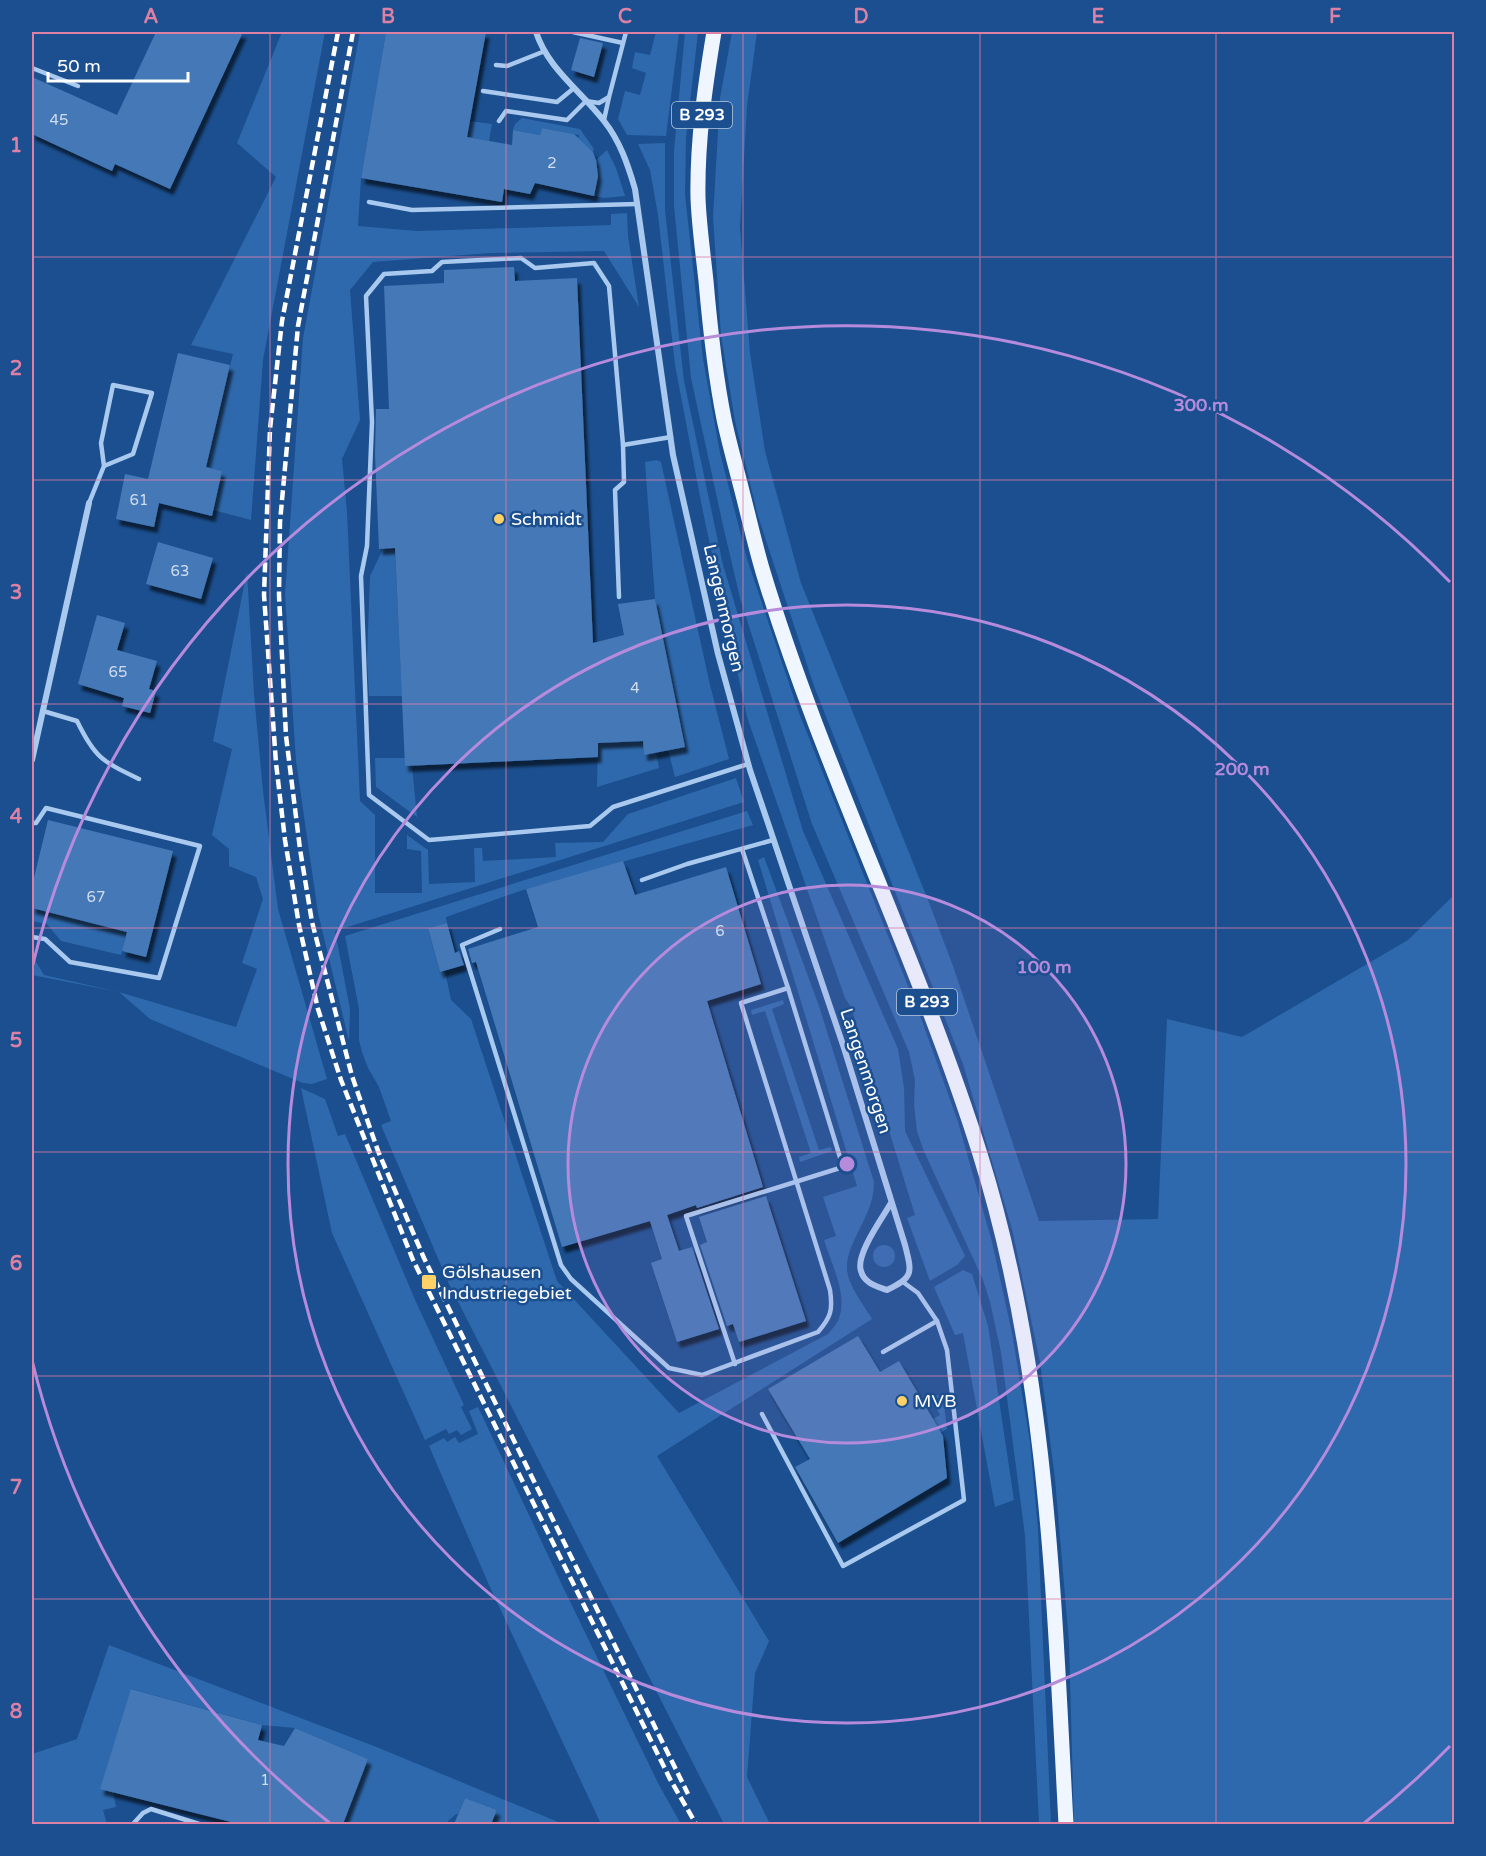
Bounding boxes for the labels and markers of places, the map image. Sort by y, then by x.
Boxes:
place label: Schmidt [511,508,582,530]
marker: Schmidt [492,512,506,526]
centre of rings [837,1154,857,1174]
place label: Gölshausen Industriegebiet [442,1261,572,1304]
marker: Gölshausen Industriegebiet [420,1273,438,1291]
place label: MVB [914,1390,956,1412]
marker: MVB [895,1394,909,1408]

